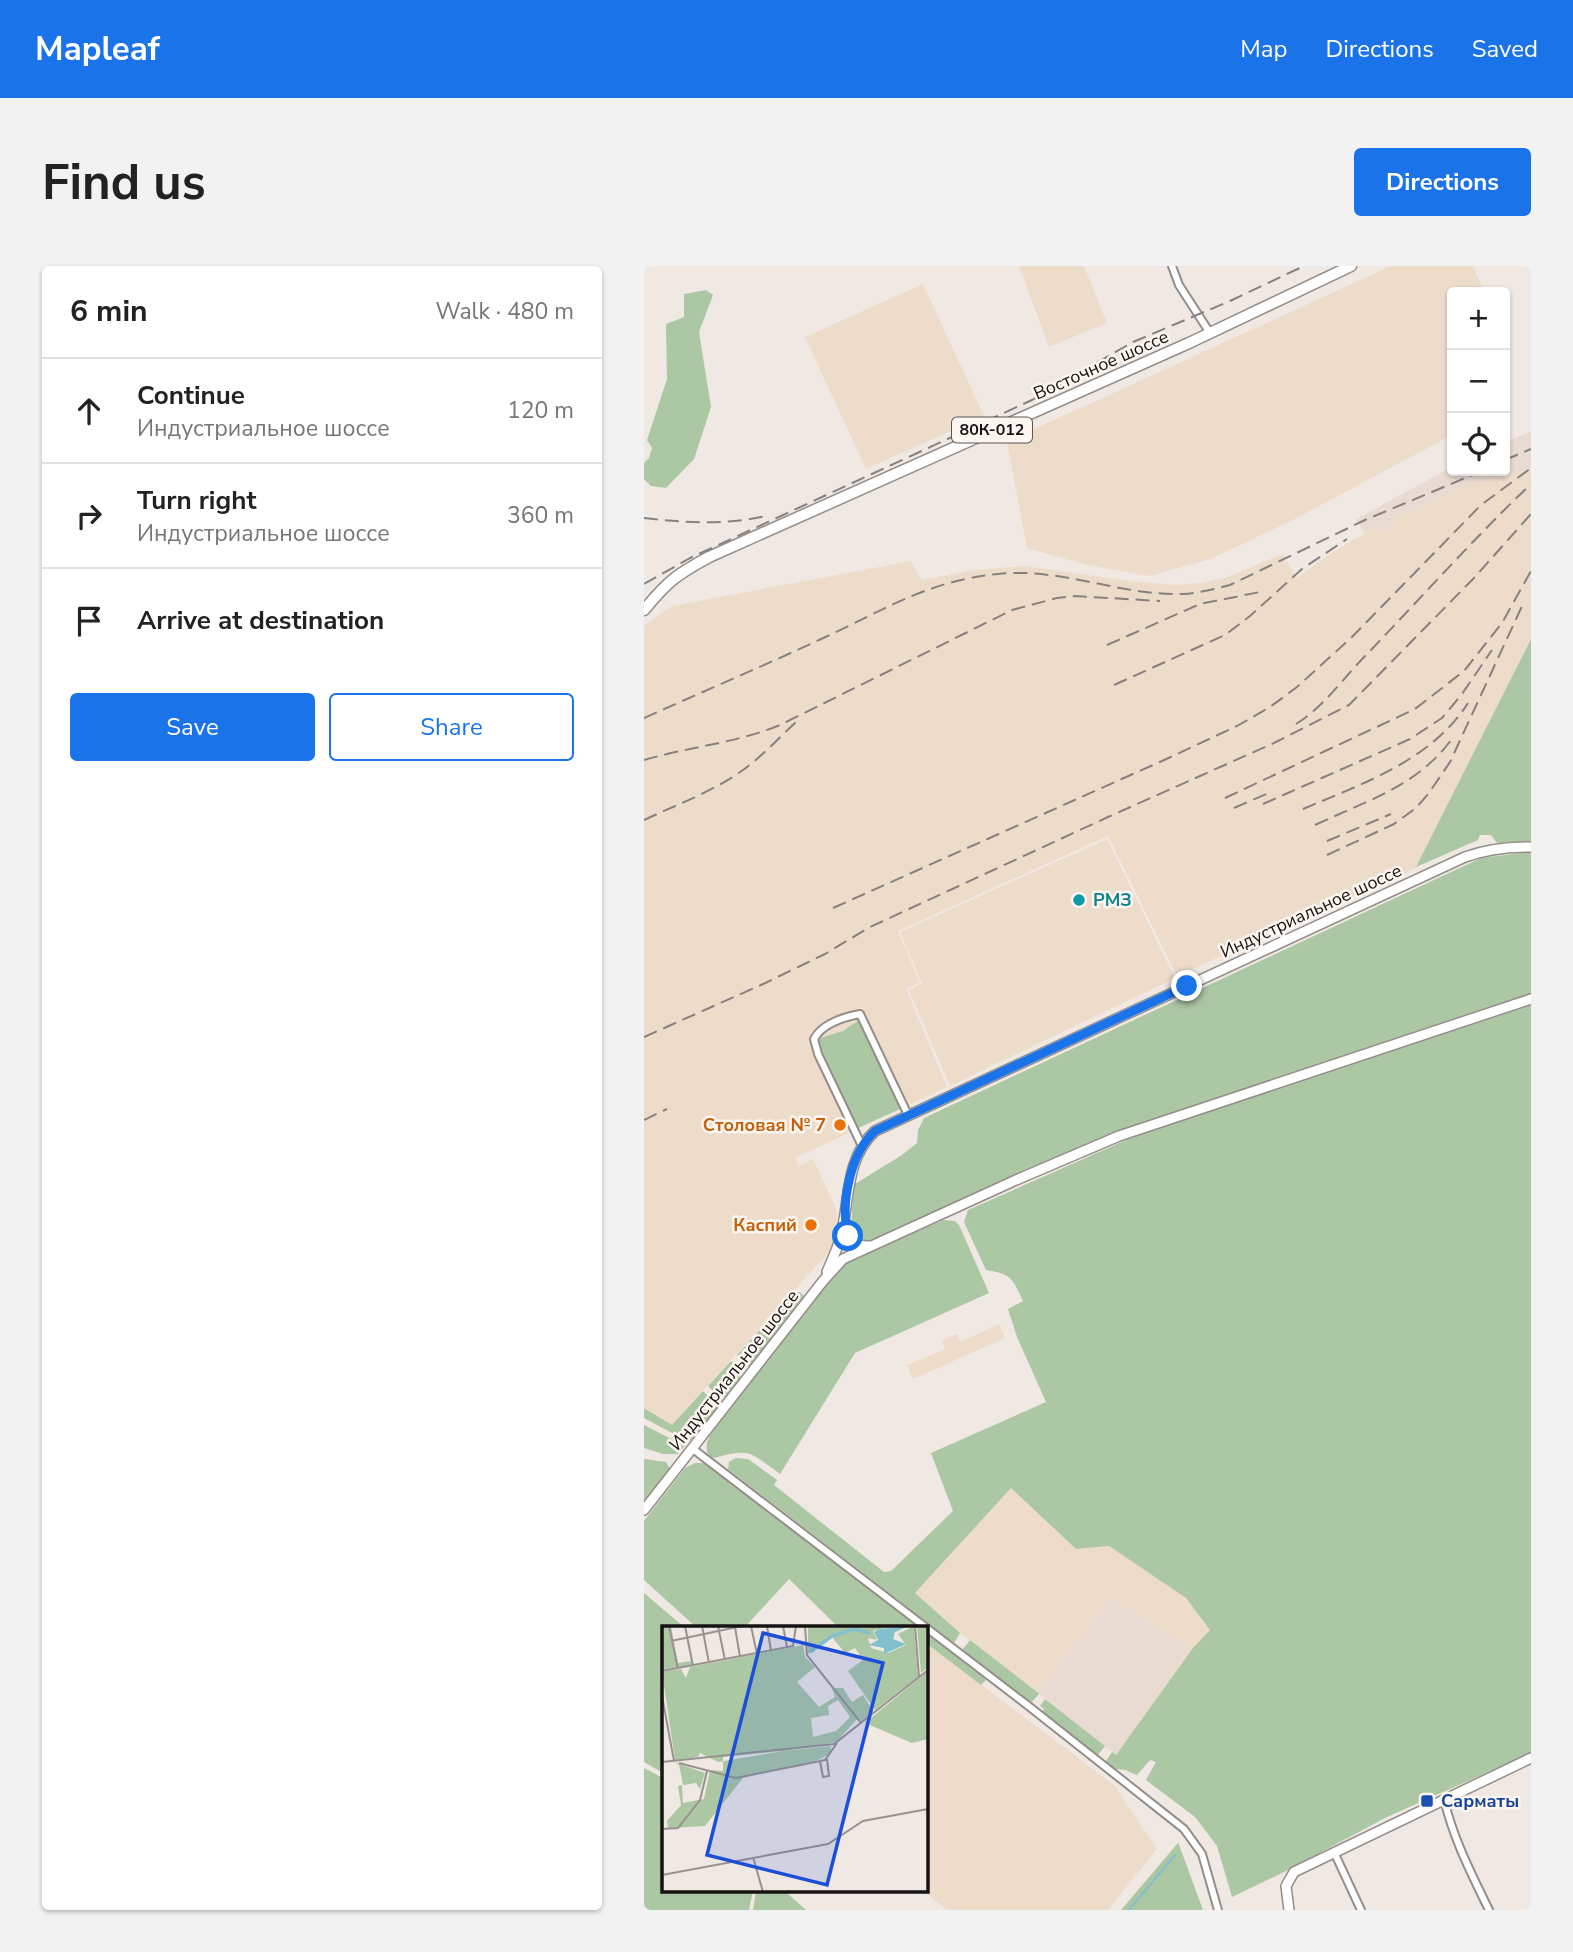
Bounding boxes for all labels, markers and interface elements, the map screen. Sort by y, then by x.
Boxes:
text: Mapleaf [35,27,160,72]
text: Map [1240,33,1287,65]
text: Directions [1325,33,1434,65]
text: Saved [1472,33,1538,65]
button: Directions [1354,148,1531,216]
text: Find us [42,149,206,216]
map controls [1447,287,1510,476]
button: + [1447,287,1510,350]
text: 6 min [70,291,148,332]
text: Walk · 480 m [435,296,574,327]
street label: Восточное шоссе [1030,324,1172,406]
button: − [1447,350,1510,413]
text: Continue [137,378,245,413]
icon: ahead [70,392,108,430]
text: 120 m [507,395,574,426]
text: Индустриальное шоссе [137,413,390,444]
button: locate [1447,413,1510,476]
road number: 80К-012 [952,418,1032,442]
text: Turn right [137,483,256,518]
icon: right [70,497,108,535]
text: 360 m [507,500,574,531]
text: Индустриальное шоссе [137,518,390,549]
icon: arrive [70,602,108,640]
text: Arrive at destination [137,603,384,638]
button: Save [70,693,315,761]
button: Share [329,693,574,761]
street label: Индустриальное шоссе [1216,858,1406,964]
place label: РМЗ [1093,888,1132,912]
marker: РМЗ [1071,892,1087,908]
route end [1171,970,1202,1001]
place label: Столовая № 7 [703,1113,826,1137]
marker: Столовая № 7 [832,1117,848,1133]
place label: Каспий [733,1213,797,1237]
marker: Каспий [803,1217,819,1233]
route start [832,1220,863,1251]
street label: Индустриальное шоссе [664,1285,804,1455]
inset map [662,1626,928,1892]
place label: Сарматы [1441,1789,1519,1813]
marker: Сарматы [1419,1793,1435,1809]

